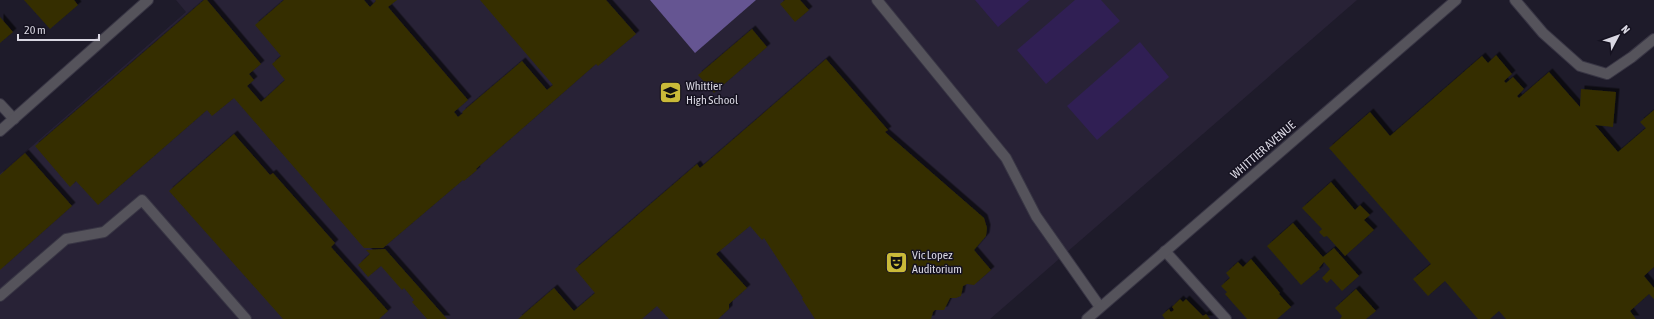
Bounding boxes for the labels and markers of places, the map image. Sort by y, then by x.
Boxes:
place label: Whittier High School [686,79,739,107]
school or university icon: Whittier High School [658,80,684,106]
place label: Vic Lopez Auditorium [912,248,962,276]
theatre icon: Vic Lopez Auditorium [883,249,909,275]

